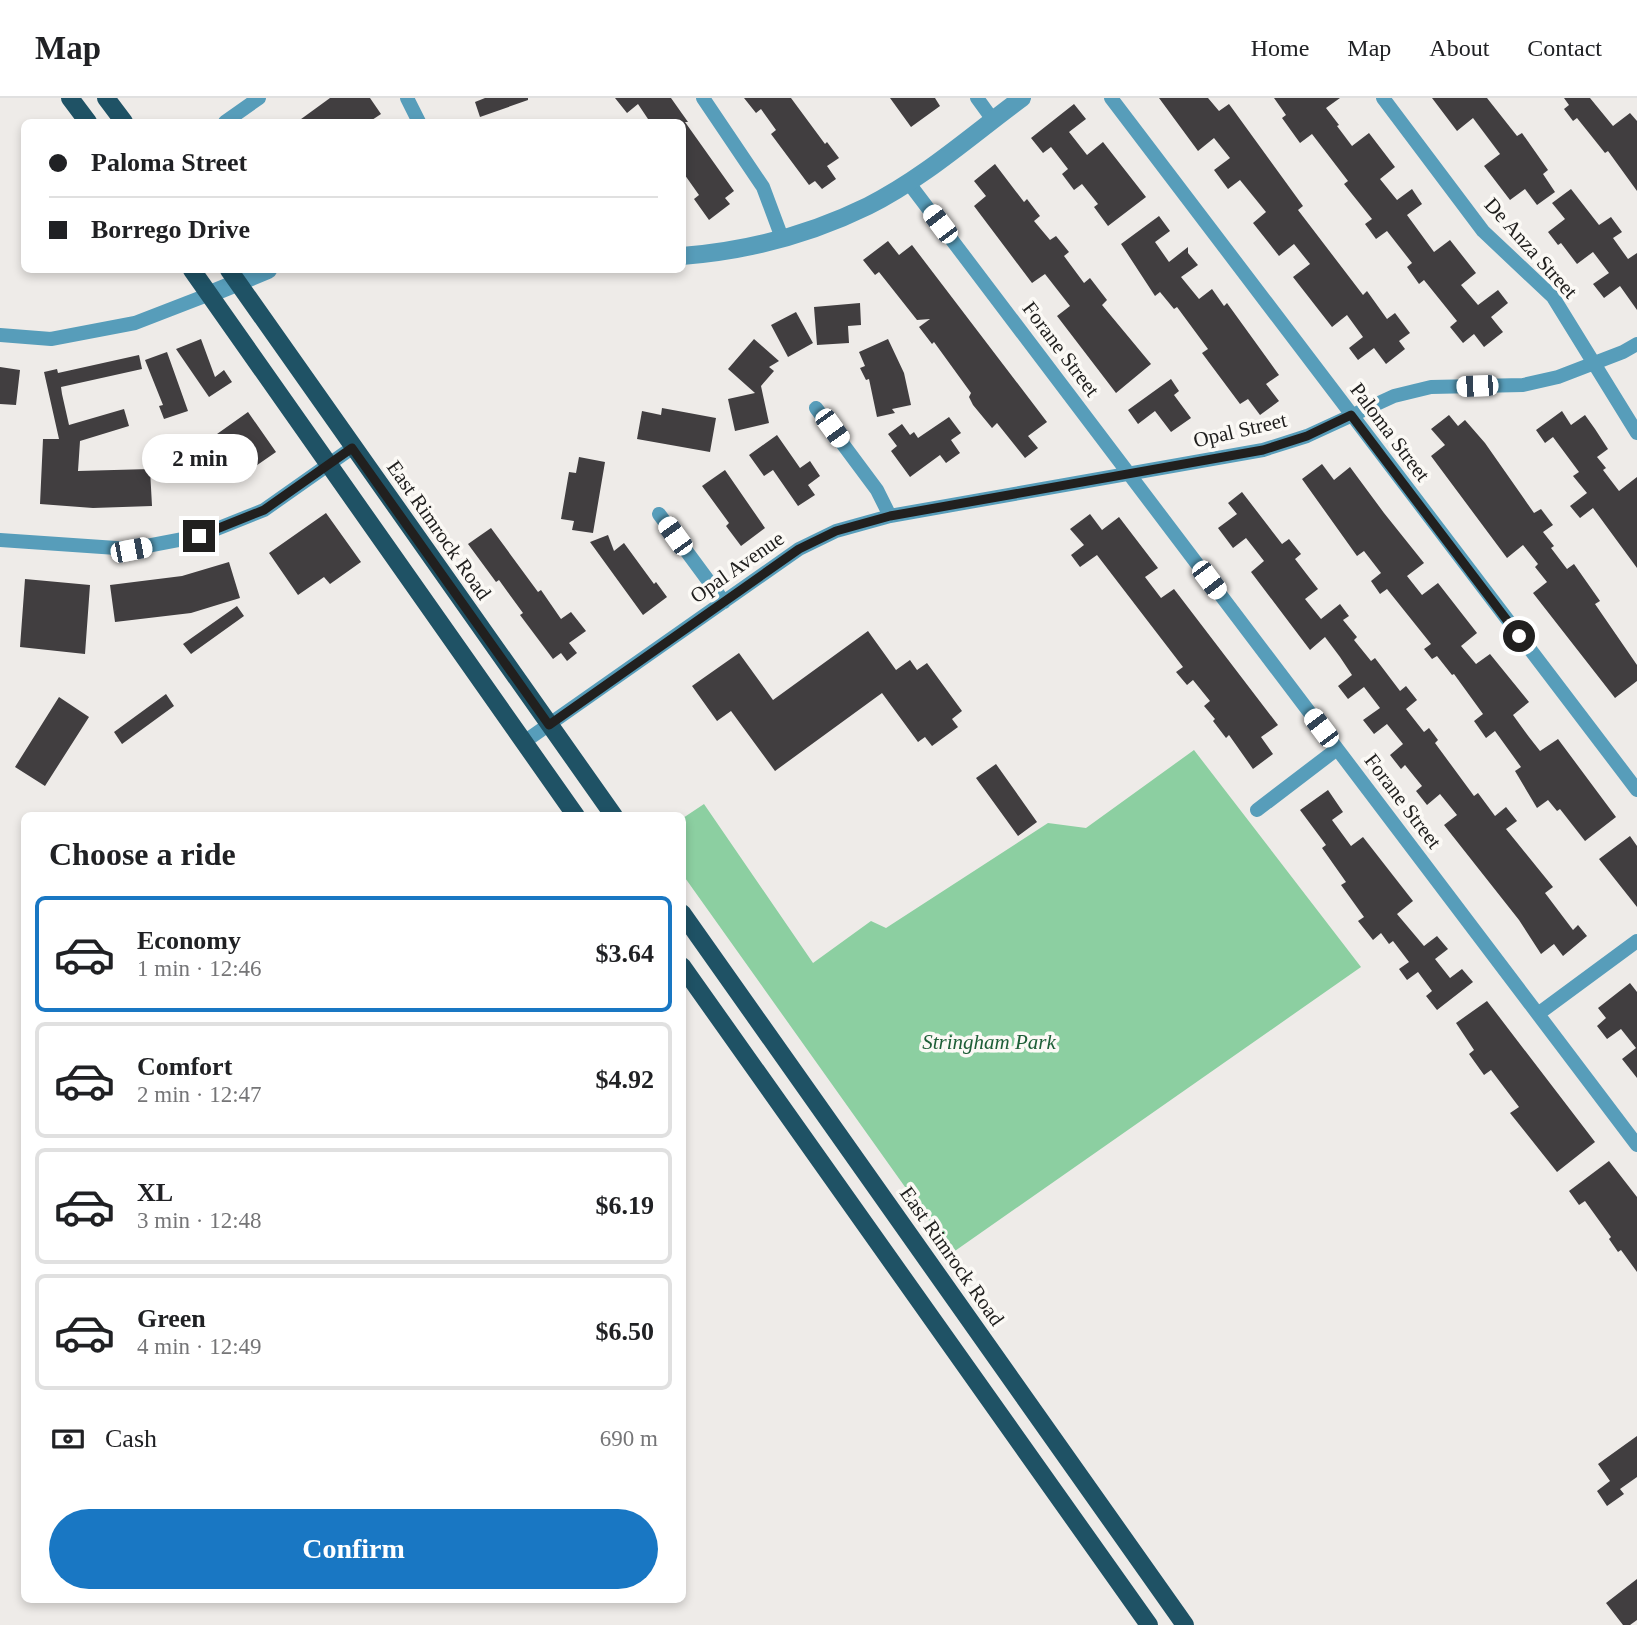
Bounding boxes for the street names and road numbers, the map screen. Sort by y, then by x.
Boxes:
street label: De Anza Street [1480,193,1583,303]
street label: Forane Street [1018,297,1105,401]
street label: Paloma Street [1345,378,1435,486]
street label: Opal Street [1191,408,1289,452]
street label: East Rimrock Road [382,456,496,605]
street label: Opal Avenue [686,526,788,608]
street label: Forane Street [1360,749,1447,853]
street label: East Rimrock Road [895,1182,1009,1331]

